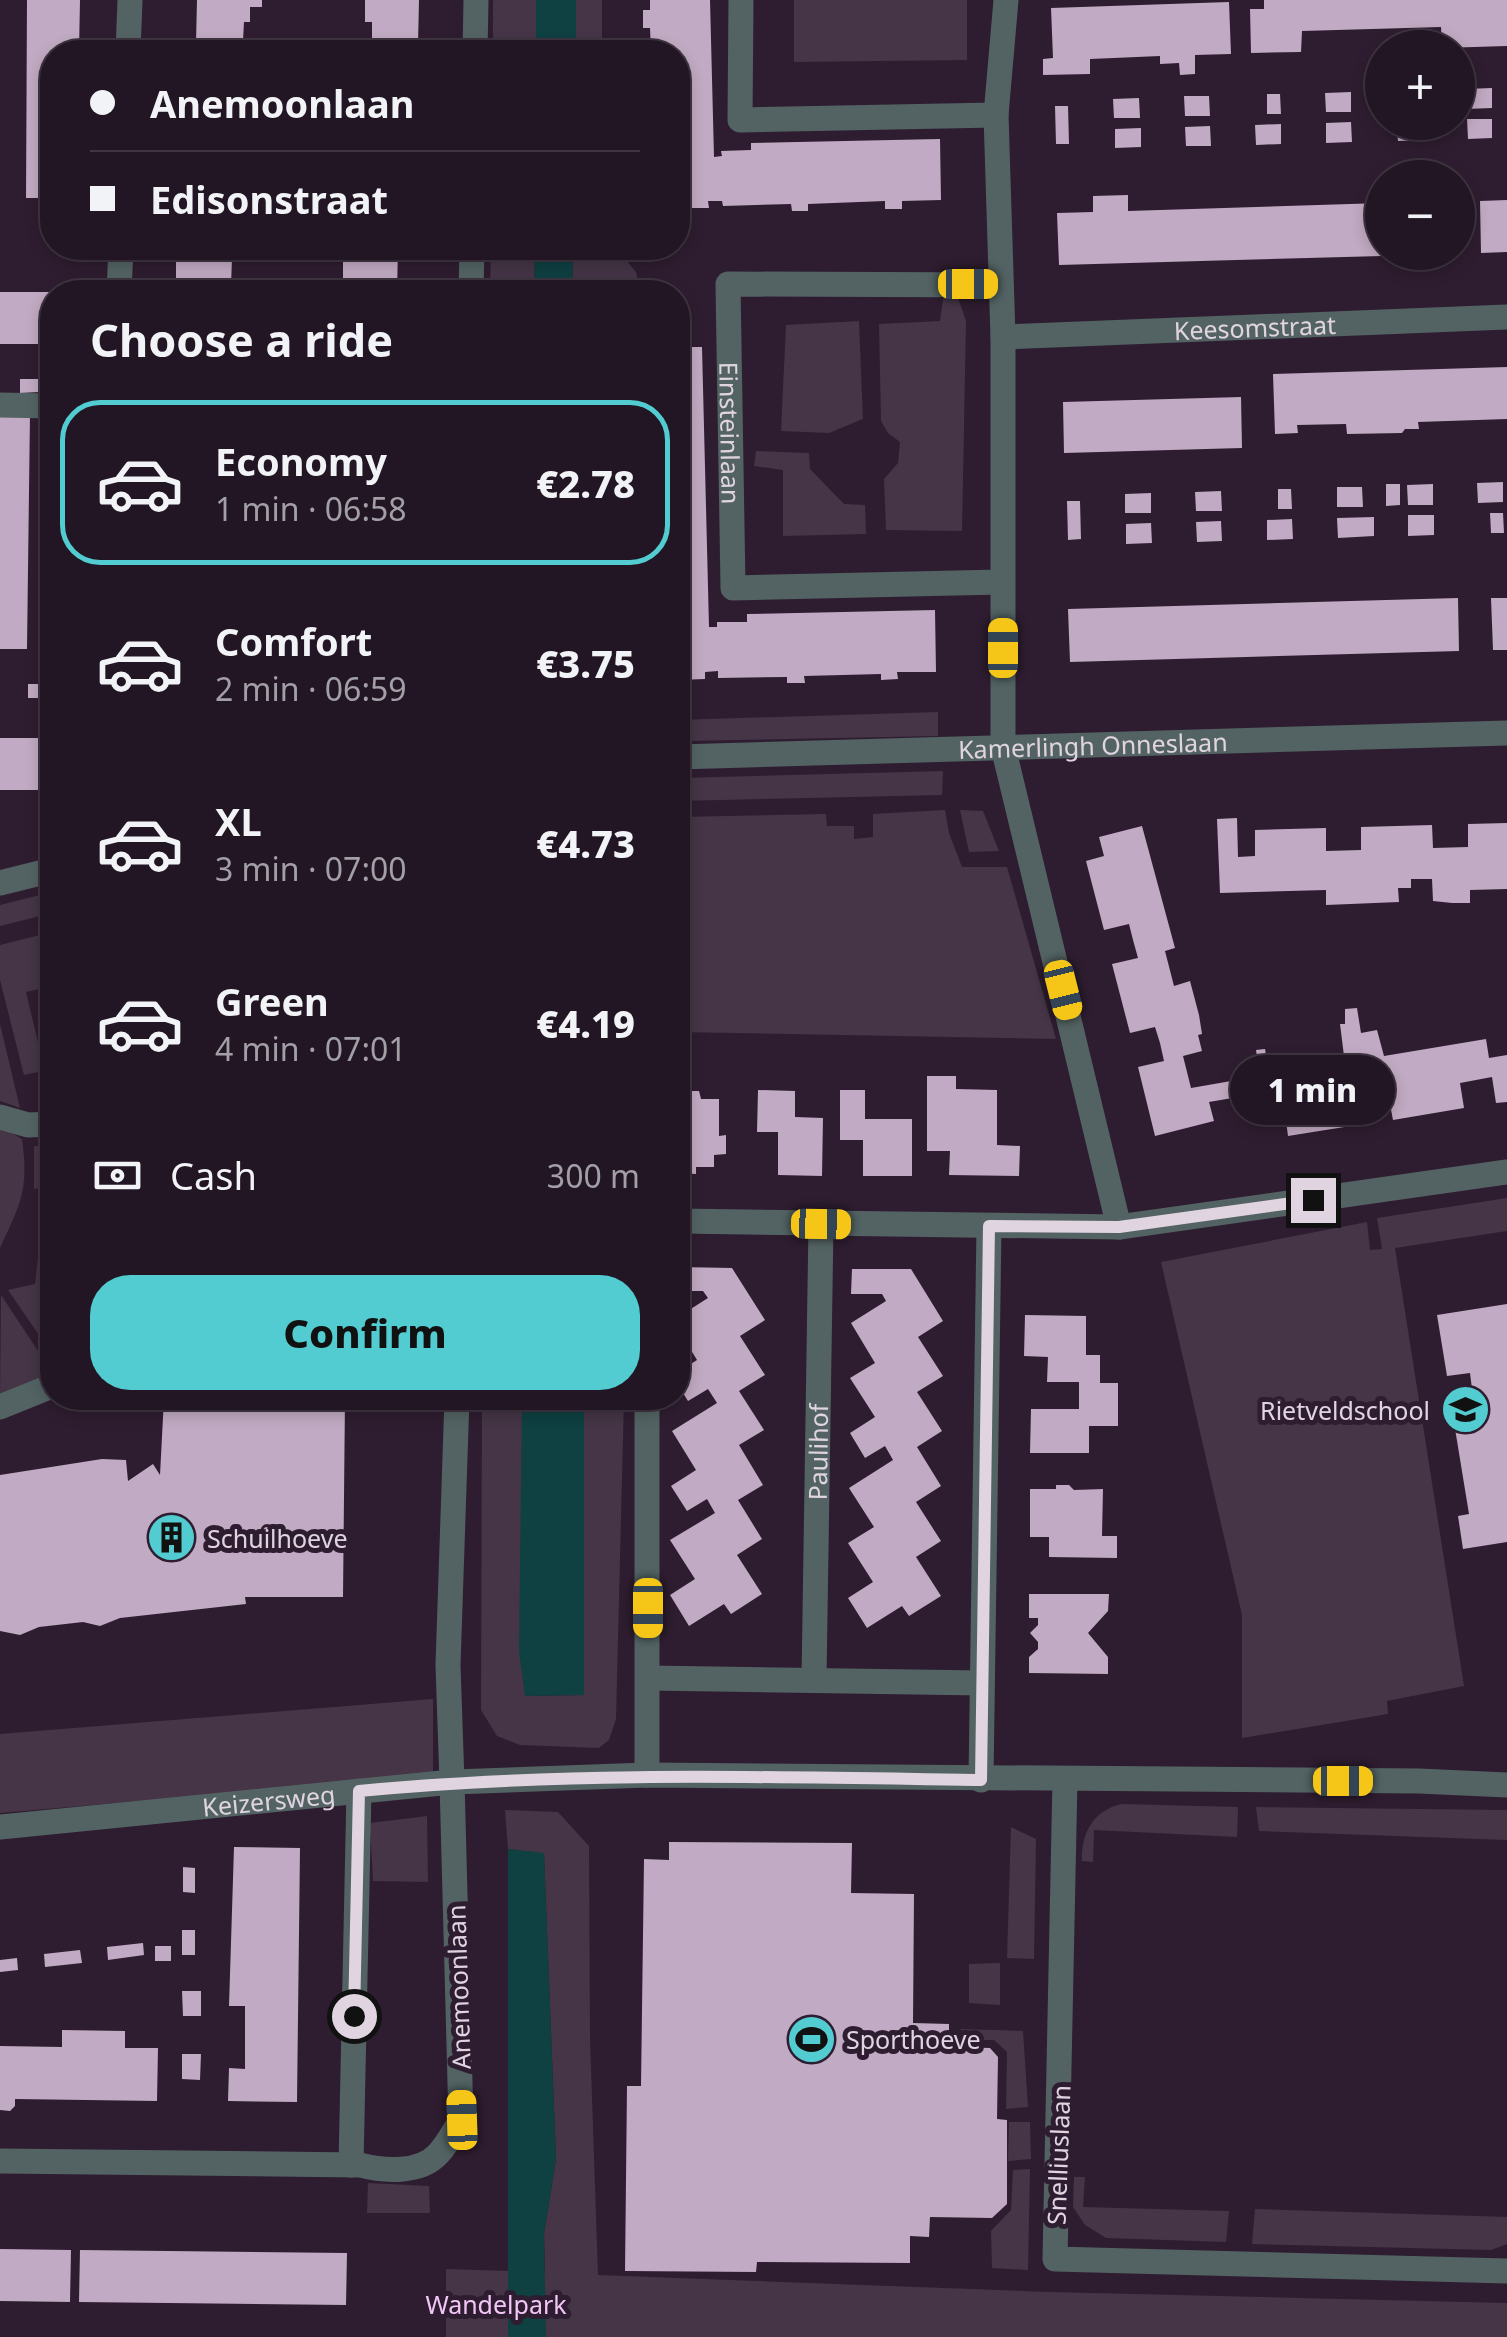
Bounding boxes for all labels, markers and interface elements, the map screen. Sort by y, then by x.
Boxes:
map controls [1365,30,1475,270]
button: + [1365,30,1475,140]
text: Anemoonlaan [150,77,414,129]
button: − [1365,160,1475,270]
text: Edisonstraat [150,173,388,225]
car [938,269,998,299]
street label: Keesomstraat [1173,307,1336,347]
text: Choose a ride [90,309,393,370]
street label: Einsteinlaan [712,361,749,505]
text: Economy [215,435,387,487]
icon: car [95,438,185,528]
text: €2.78 [536,457,635,509]
text: 1 min · 06:58 [215,487,407,530]
text: Comfort [215,615,372,667]
icon: car [95,618,185,708]
car [988,618,1018,678]
text: €3.75 [536,637,635,689]
text: 2 min · 06:59 [215,667,407,710]
street label: Kamerlingh Onneslaan [958,724,1228,766]
text: XL [215,795,262,847]
icon: car [95,798,185,888]
text: €4.73 [536,817,635,869]
text: 3 min · 07:00 [215,847,407,890]
car [1041,957,1085,1023]
text: Green [215,975,329,1027]
icon: car [95,978,185,1068]
text: €4.19 [536,997,635,1049]
text: 4 min · 07:01 [215,1027,407,1070]
callout: 1 min [1230,1055,1396,1125]
text: 1 min [1268,1068,1357,1111]
icon: cash [90,1148,145,1203]
text: Cash [170,1149,257,1201]
text: 300 m [547,1154,640,1197]
route end [1291,1178,1336,1223]
car [791,1208,851,1240]
button: Confirm [90,1275,640,1390]
school or university icon: Rietveldschool [1439,1384,1491,1436]
place label: Rietveldschool [1260,1393,1430,1427]
street label: Paulihof [800,1402,835,1501]
building icon: Schuilhoeve [146,1512,198,1564]
place label: Schuilhoeve [207,1521,348,1555]
car [633,1578,663,1638]
car [1313,1766,1373,1796]
street label: Keizersweg [201,1777,337,1824]
street label: Anemoonlaan [438,1904,478,2070]
route start [332,1994,377,2039]
sports icon: Sporthoeve [785,2013,837,2065]
place label: Sporthoeve [846,2022,981,2056]
street label: Snelliuslaan [1039,2084,1077,2226]
car [446,2089,478,2151]
park label: Wandelpark [425,2287,567,2321]

